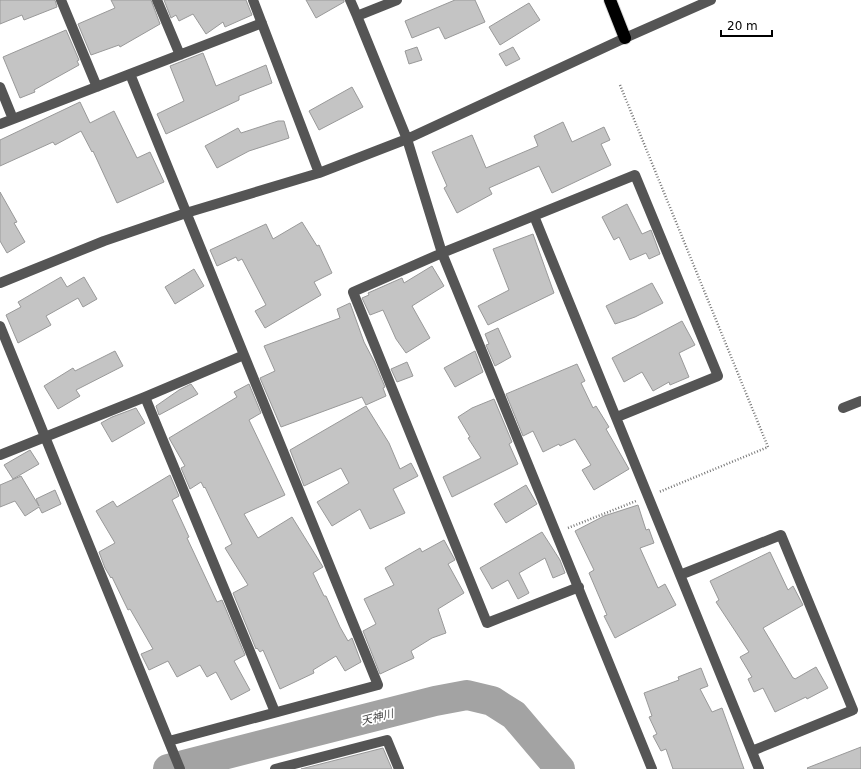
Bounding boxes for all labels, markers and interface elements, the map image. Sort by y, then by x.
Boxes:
scale bar [721,12,772,38]
text: 20 m [727,19,758,33]
water label: 天神川 [360,707,396,728]

